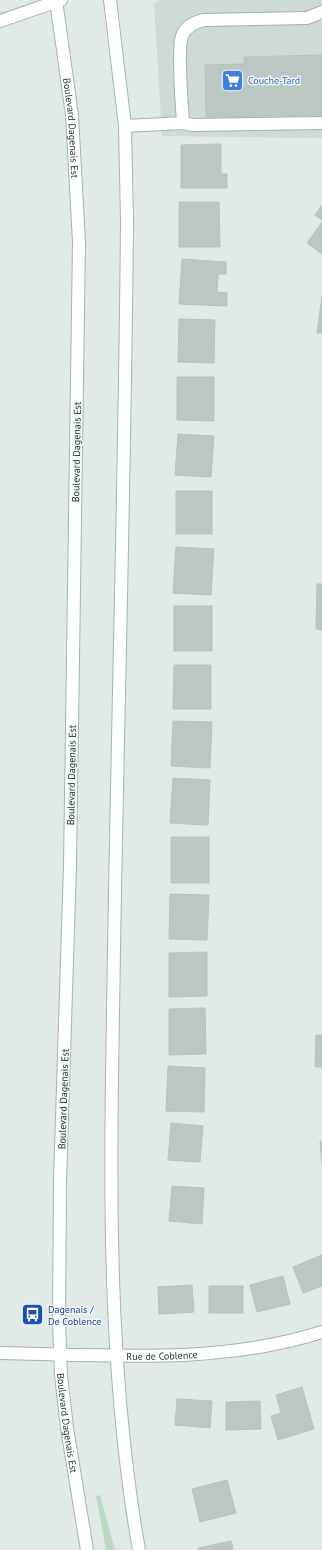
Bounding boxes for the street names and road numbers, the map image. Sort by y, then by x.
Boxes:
street label: Boulevard Dagenais Est [60,77,82,179]
street label: Boulevard Dagenais Est [69,401,84,502]
street label: Boulevard Dagenais Est [64,724,79,825]
street label: Boulevard Dagenais Est [55,1048,72,1149]
street label: Rue de Coblence [126,1348,198,1363]
street label: Boulevard Dagenais Est [54,1372,80,1475]

